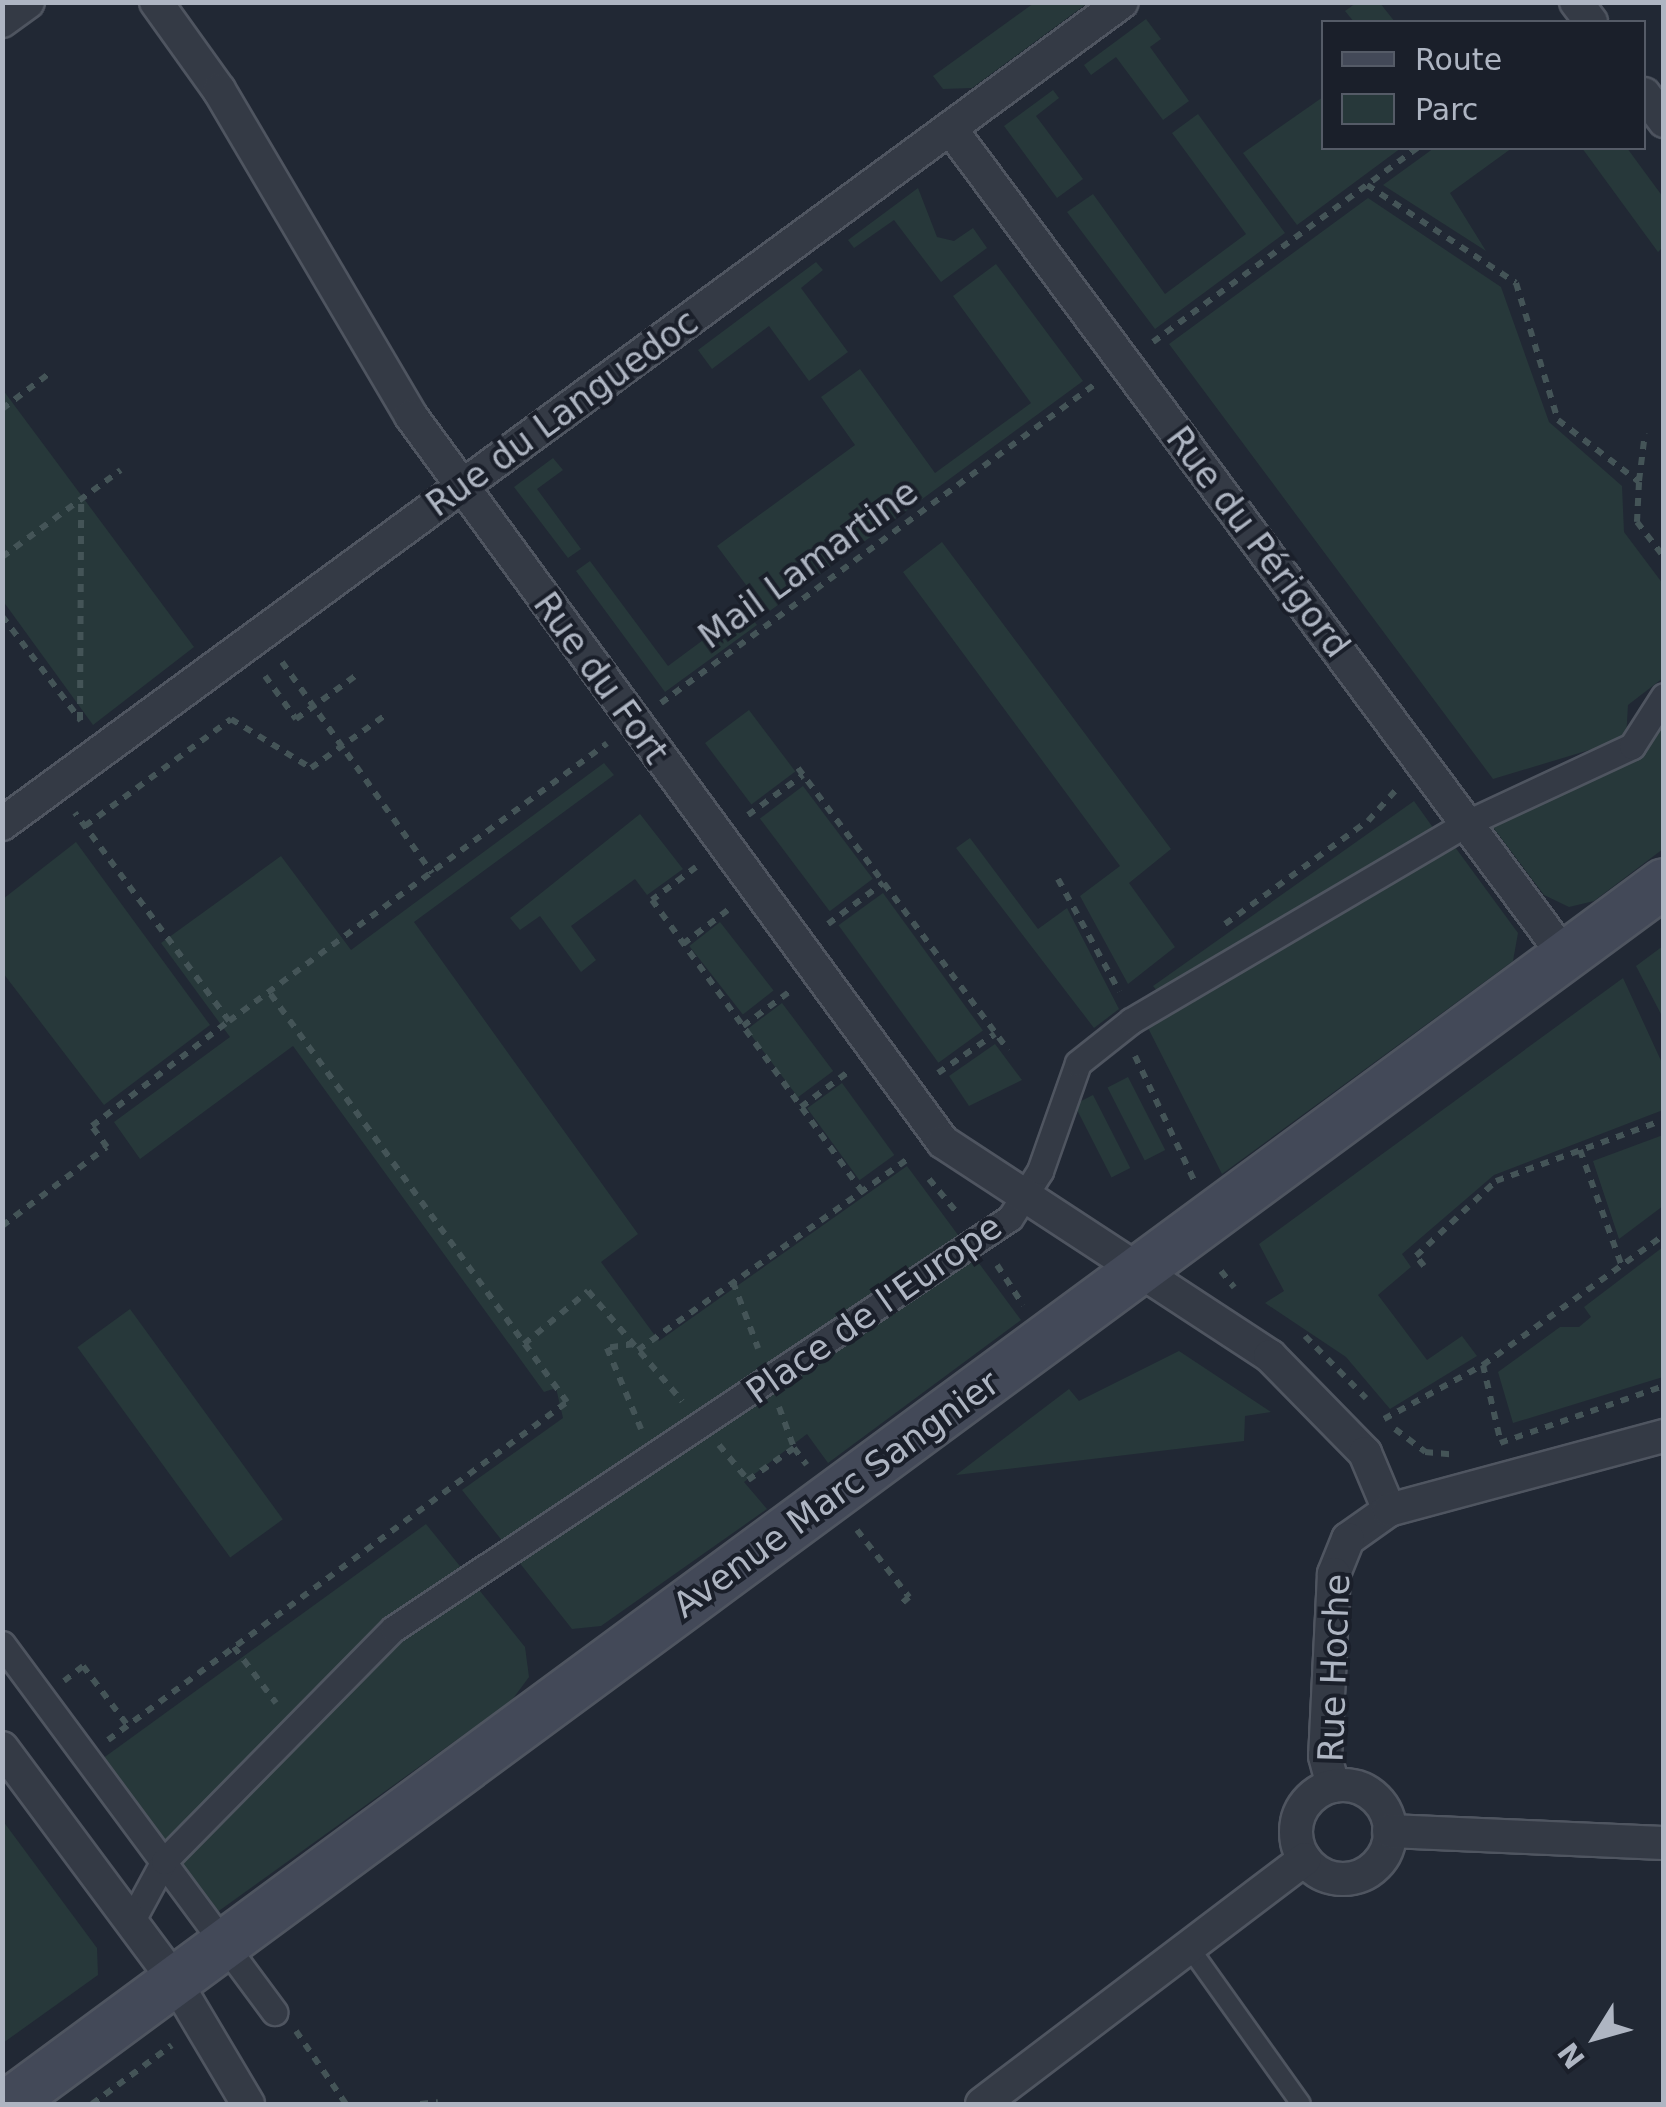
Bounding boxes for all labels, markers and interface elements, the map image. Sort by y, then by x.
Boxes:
legend [1321,20,1646,150]
text: Route [1415,42,1502,77]
text: Parc [1415,92,1478,127]
street label: Rue du Languedoc [418,300,706,526]
street label: Rue du Périgord [1158,418,1358,666]
street label: Mail Lamartine [690,471,926,657]
street label: Rue du Fort [525,584,677,772]
street label: Place de l'Europe [738,1205,1010,1413]
street label: Avenue Marc Sangnier [665,1362,1007,1626]
street label: Rue Hoche [1310,1573,1358,1763]
north arrow [1546,1987,1646,2087]
text: N [1551,2036,1592,2075]

